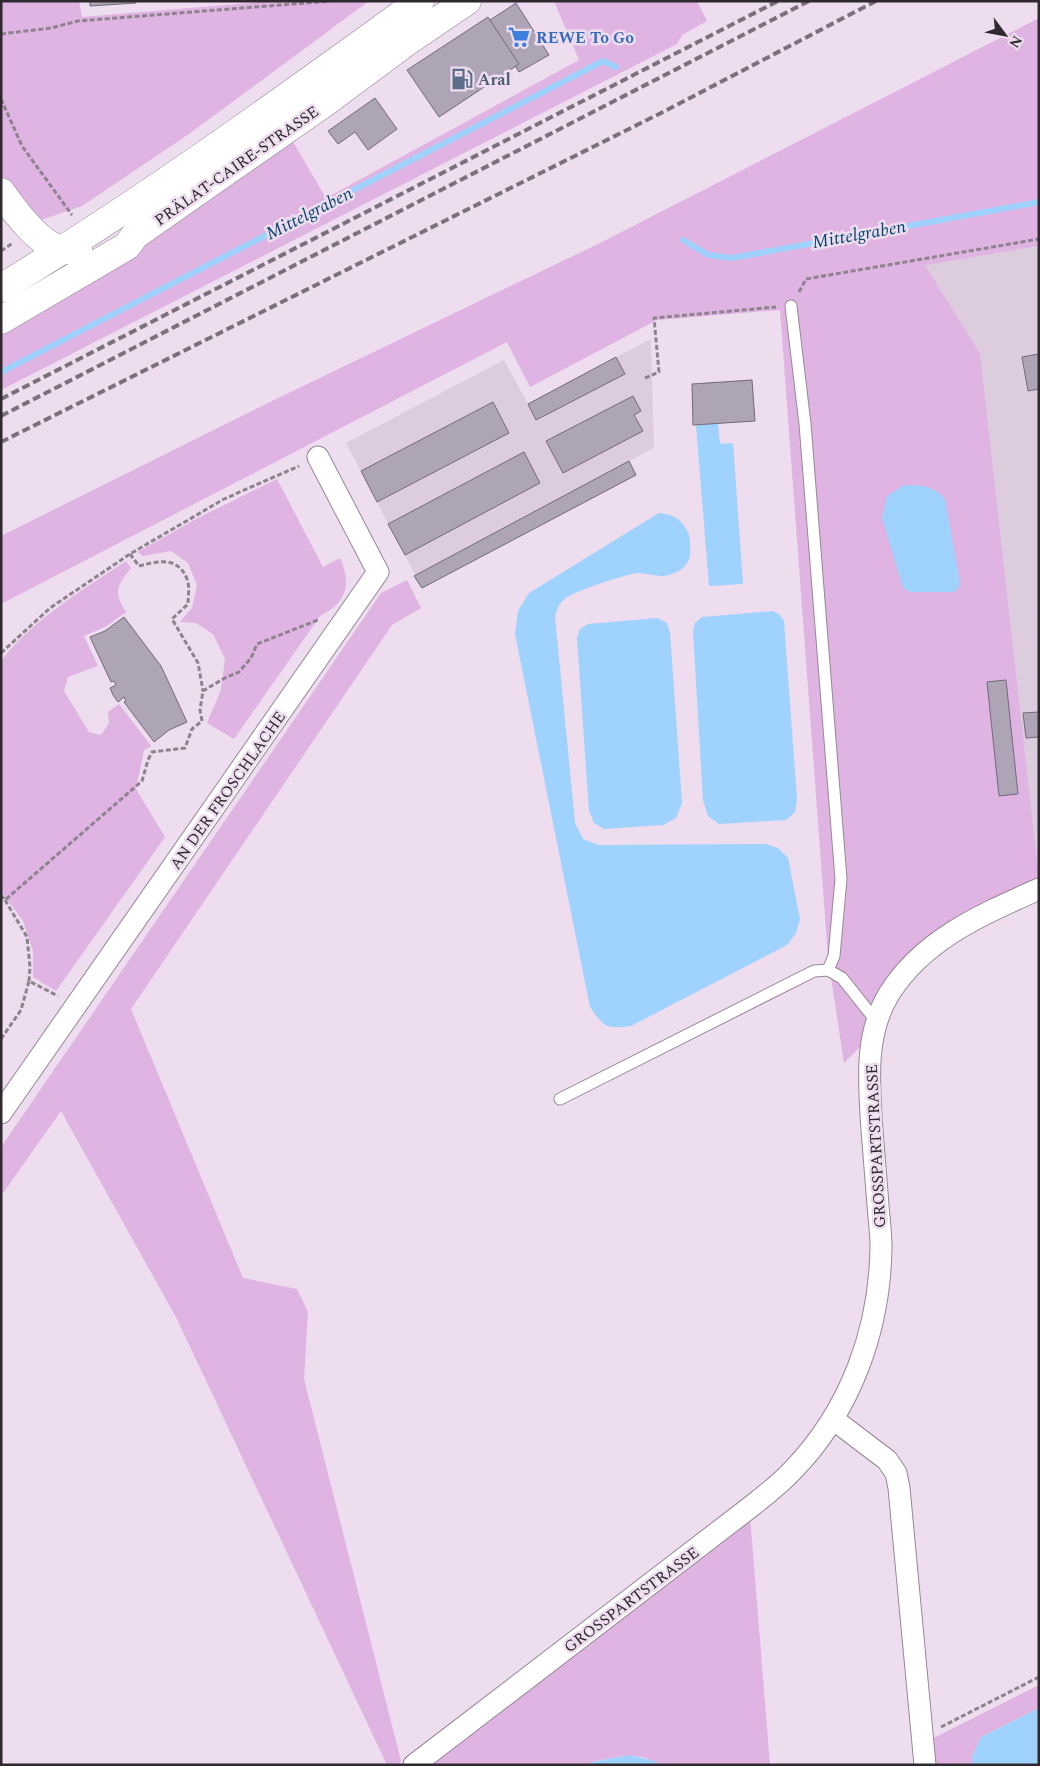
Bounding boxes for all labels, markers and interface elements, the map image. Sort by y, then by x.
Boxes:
north arrow [980,10,1030,60]
supermarket icon: REWE To Go [506,24,532,50]
place label: REWE To Go [536,26,634,50]
text: N [1004,31,1028,52]
fuel station icon: Aral [449,66,475,92]
place label: Aral [478,68,511,92]
street label: PRÄLAT-CAIRE-STRASSE [149,100,324,232]
water label: Mittelgraben [261,180,358,247]
water label: Mittelgraben [810,213,909,256]
street label: AN DER FROSCHLACHE [164,706,292,875]
street label: GROSSPARTSTRASSE [860,1063,892,1229]
street label: GROSSPARTSTRASSE [559,1541,704,1659]

